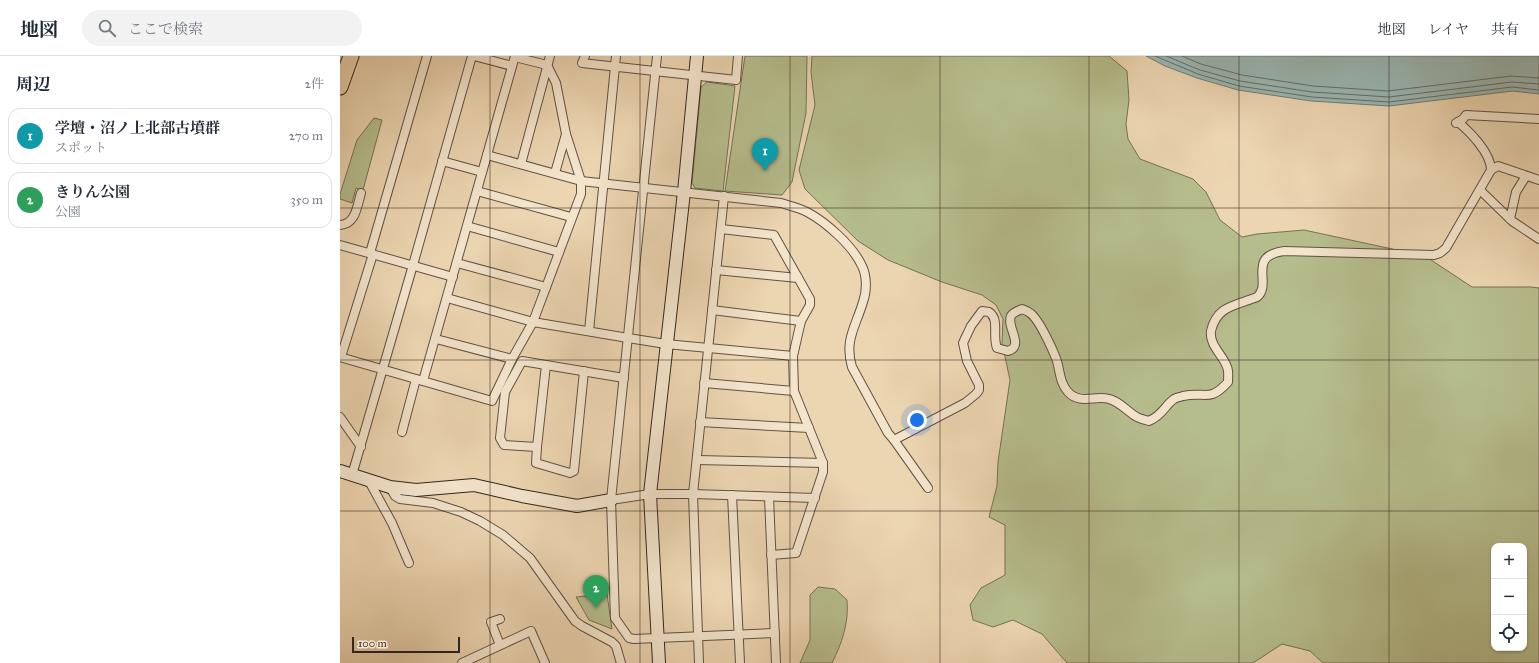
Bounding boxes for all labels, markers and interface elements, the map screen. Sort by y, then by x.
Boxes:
search box [82,10,362,46]
icon: search [96,17,118,39]
text: 地図 [20,18,58,41]
text: ここで検索 [128,20,203,38]
text: 地図 [1378,21,1406,38]
text: レイヤ [1428,21,1469,38]
text: 共有 [1491,21,1519,38]
text: 周辺 [16,74,50,95]
text: 2件 [305,76,324,92]
text: 学壇・沼ノ上北部古墳群 [55,119,220,137]
text: 1 [27,128,33,144]
text: 270 m [289,128,323,144]
pin: 1 [752,138,778,171]
text: スポット [55,140,107,156]
text: きりん公園 [55,183,130,201]
text: 2 [27,192,33,208]
text: 350 m [290,192,323,208]
text: 公園 [55,204,81,220]
your location [907,410,927,430]
map controls [1491,543,1527,651]
button: + [1491,543,1527,579]
pin: 2 [583,575,609,608]
button: − [1491,579,1527,615]
button: locate [1491,615,1527,651]
scale bar [352,635,460,654]
text: 100 m [358,637,387,650]

